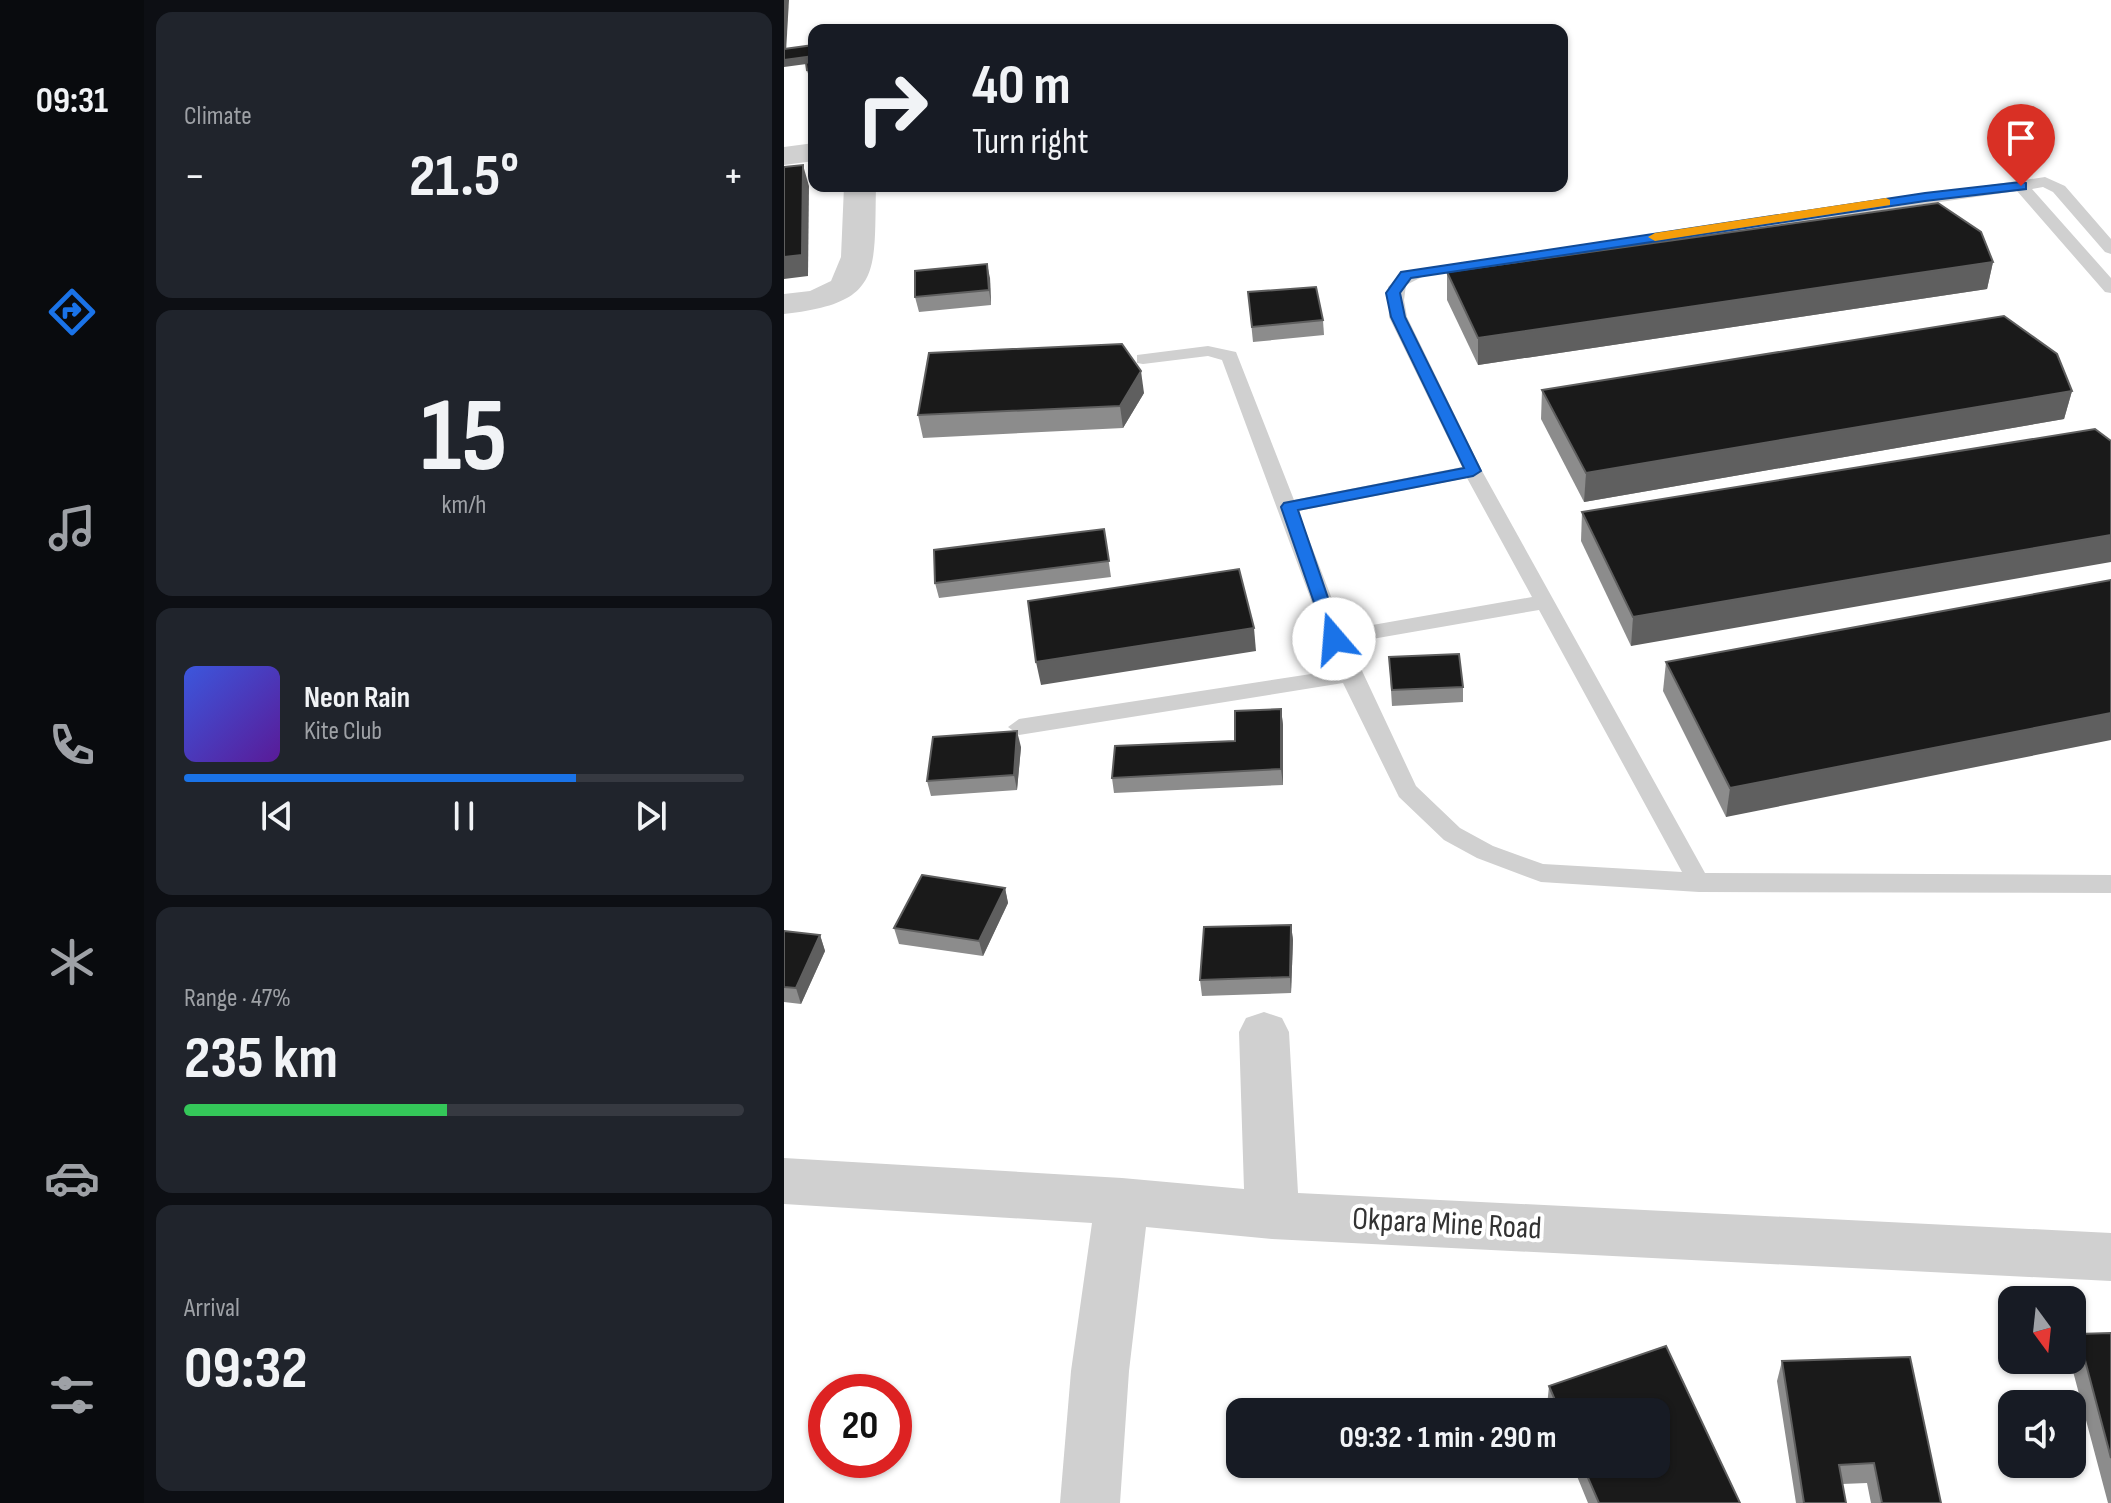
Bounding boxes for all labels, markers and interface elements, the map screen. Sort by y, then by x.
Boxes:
text: 40 m [972,53,1071,120]
icon: right [840,56,944,160]
text: 09:31 [36,80,108,123]
text: Climate [184,101,252,132]
pin [1987,104,2055,186]
icon: arrive [1999,116,2043,160]
text: Turn right [972,121,1089,164]
text: 21.5° [409,141,519,213]
text: − [184,150,206,203]
text: + [722,150,744,203]
icon: directions [44,284,100,340]
text: 15 [421,375,507,500]
text: km/h [442,490,486,521]
icon: music [44,500,100,556]
position arrow [1292,597,1376,681]
text: Neon Rain [304,680,410,716]
text: Kite Club [304,716,382,747]
icon: phone [44,717,100,773]
icon: previous [255,794,299,838]
icon: pause [442,794,486,838]
icon: next [629,794,673,838]
icon: climate [44,934,100,990]
text: Range · 47% [184,983,291,1014]
text: 235 km [184,1023,338,1095]
icon: car [44,1150,100,1206]
street label: Okpara Mine Road [1351,1200,1543,1248]
north arrow [1998,1286,2086,1374]
map controls [1998,1286,2086,1478]
text: Arrival [184,1293,240,1324]
text: 09:32 [184,1333,308,1405]
icon: filters [44,1367,100,1423]
speed limit sign: 20 [808,1374,912,1478]
button: sound [1998,1390,2086,1478]
text: 09:32 · 1 min · 290 m [1340,1420,1556,1456]

